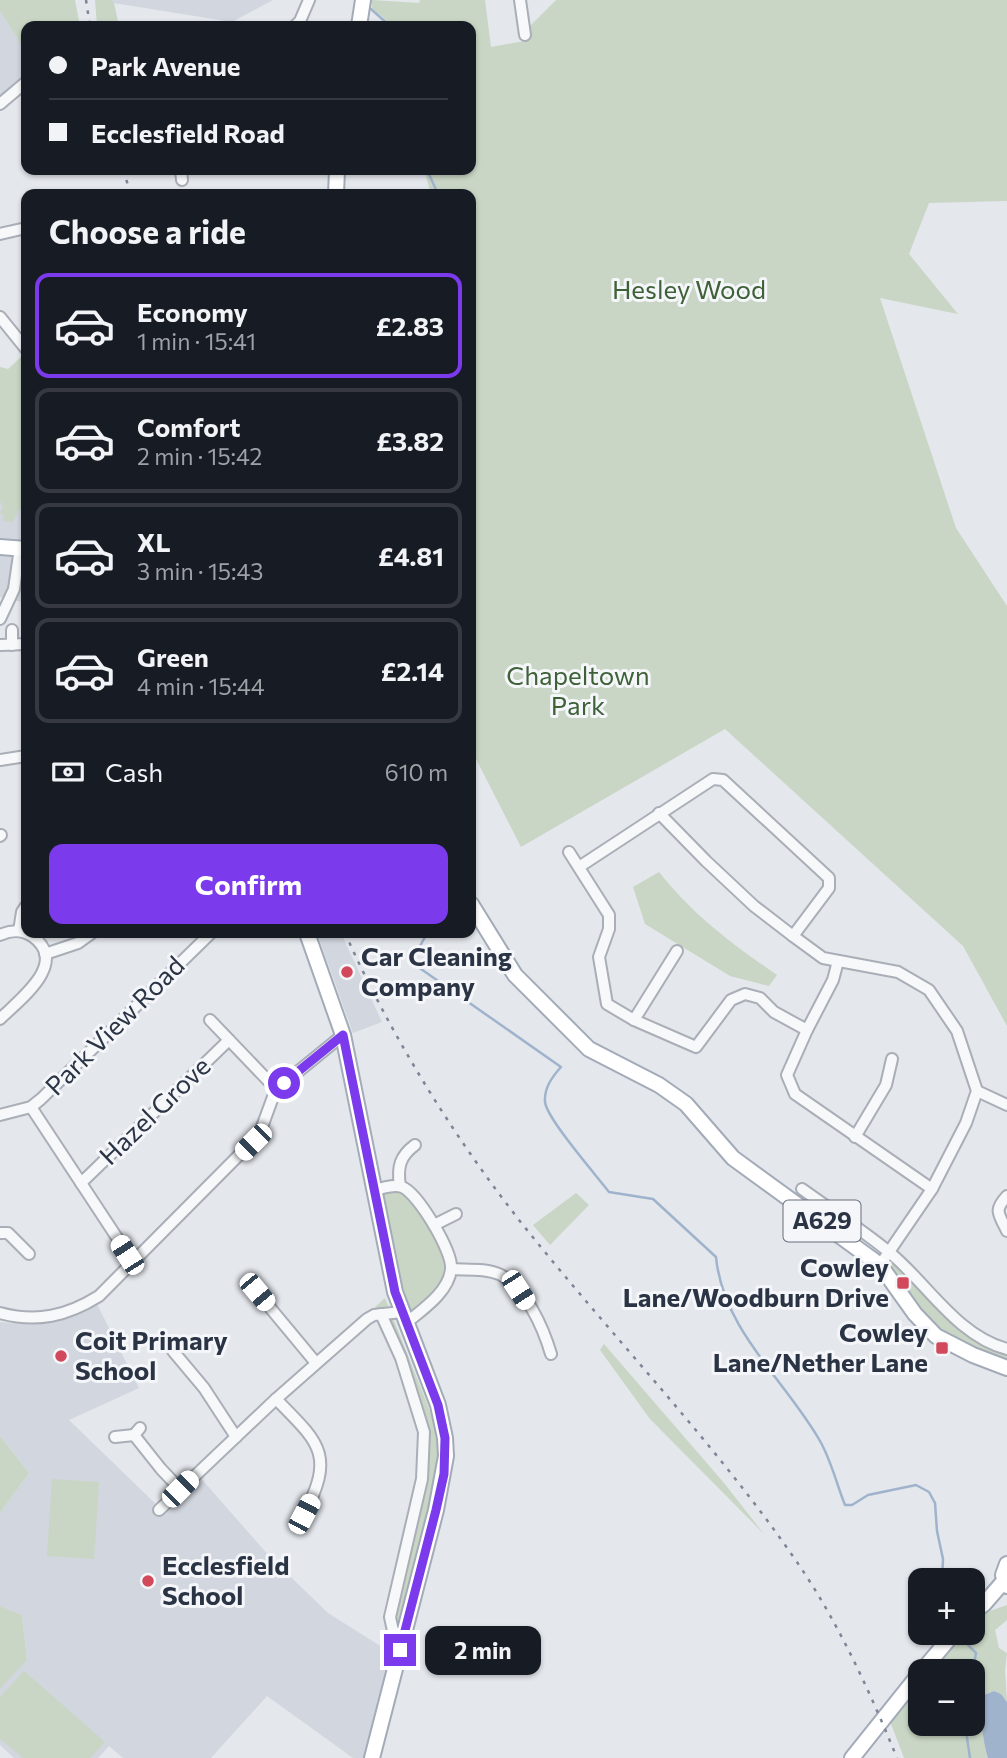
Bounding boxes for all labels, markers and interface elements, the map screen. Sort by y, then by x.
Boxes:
text: Park Avenue [91,50,240,81]
text: Ecclesfield Road [91,117,285,148]
text: Choose a ride [49,211,246,251]
park label: Hesley Wood [612,273,766,304]
icon: car [53,294,116,357]
text: Economy [137,296,248,327]
text: £2.83 [376,310,444,341]
text: 1 min · 15:41 [137,327,256,355]
icon: car [53,409,116,472]
text: Comfort [137,411,240,442]
text: £3.82 [376,425,444,456]
text: 2 min · 15:42 [137,442,262,470]
icon: car [53,524,116,587]
text: XL [137,526,171,557]
text: £4.81 [378,540,444,571]
text: 3 min · 15:43 [137,557,263,585]
icon: car [53,639,116,702]
text: Green [137,641,209,672]
text: £2.14 [381,655,444,686]
park label: Chapeltown Park [506,659,650,720]
text: 4 min · 15:44 [137,672,265,700]
icon: cash [49,753,87,791]
text: Cash [105,756,163,787]
text: 610 m [385,758,448,786]
button: Confirm [49,844,448,924]
place label: Car Cleaning Company [361,940,512,1001]
street label: Park View Road [38,949,190,1101]
marker: Car Cleaning Company [339,964,355,980]
street label: Hazel Grove [92,1049,216,1170]
route start [268,1067,300,1099]
car [231,1120,276,1164]
road number: A629 [784,1200,860,1241]
car [107,1232,148,1278]
place label: Cowley Lane/Woodburn Drive [623,1251,889,1312]
car [498,1267,539,1313]
car [236,1269,279,1315]
marker: Cowley Lane/Woodburn Drive [895,1275,911,1291]
place label: Cowley Lane/Nether Lane [713,1316,928,1377]
place label: Coit Primary School [75,1324,228,1385]
marker: Cowley Lane/Nether Lane [934,1340,950,1356]
marker: Coit Primary School [53,1348,69,1364]
car [158,1467,203,1511]
car [285,1491,324,1537]
place label: Ecclesfield School [162,1549,289,1610]
map controls [908,1568,985,1736]
button: + [908,1568,985,1645]
marker: Ecclesfield School [140,1573,156,1589]
callout: 2 min [424,1626,540,1674]
route end [384,1634,416,1666]
text: 2 min [454,1636,512,1664]
button: − [908,1659,985,1736]

